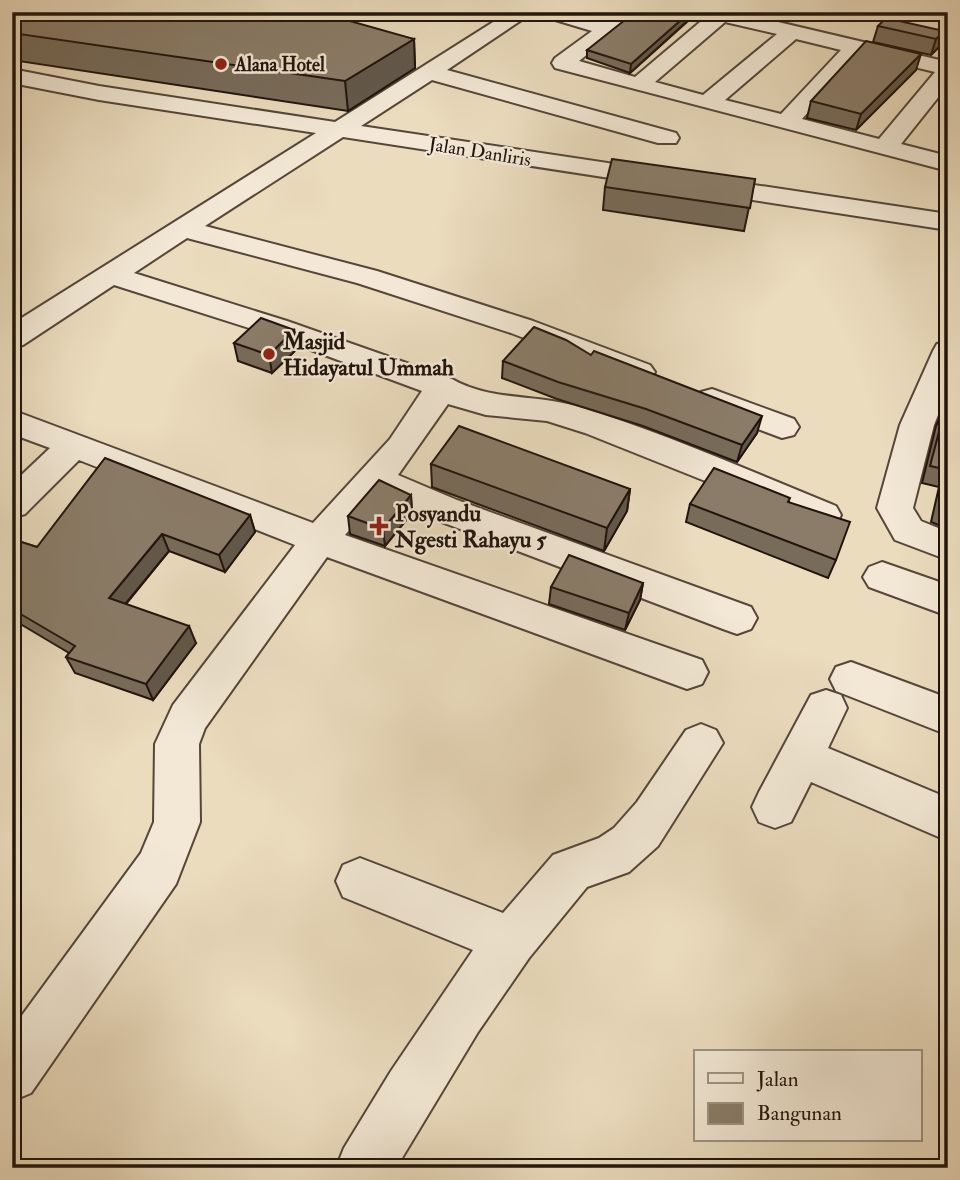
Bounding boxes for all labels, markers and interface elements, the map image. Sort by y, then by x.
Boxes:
place label: Alana Hotel [234,53,325,77]
marker: Alana Hotel [213,56,229,72]
street label: Jalan Danliris [426,132,533,172]
place label: Masjid Hidayatul Ummah [282,327,454,383]
marker: Masjid Hidayatul Ummah [261,346,277,362]
place label: Posyandu Ngesti Rahayu 5 [394,499,547,555]
marker: Posyandu Ngesti Rahayu 5 [369,516,389,536]
legend [694,1050,922,1142]
text: Jalan [756,1066,799,1093]
text: Bangunan [757,1100,842,1127]

